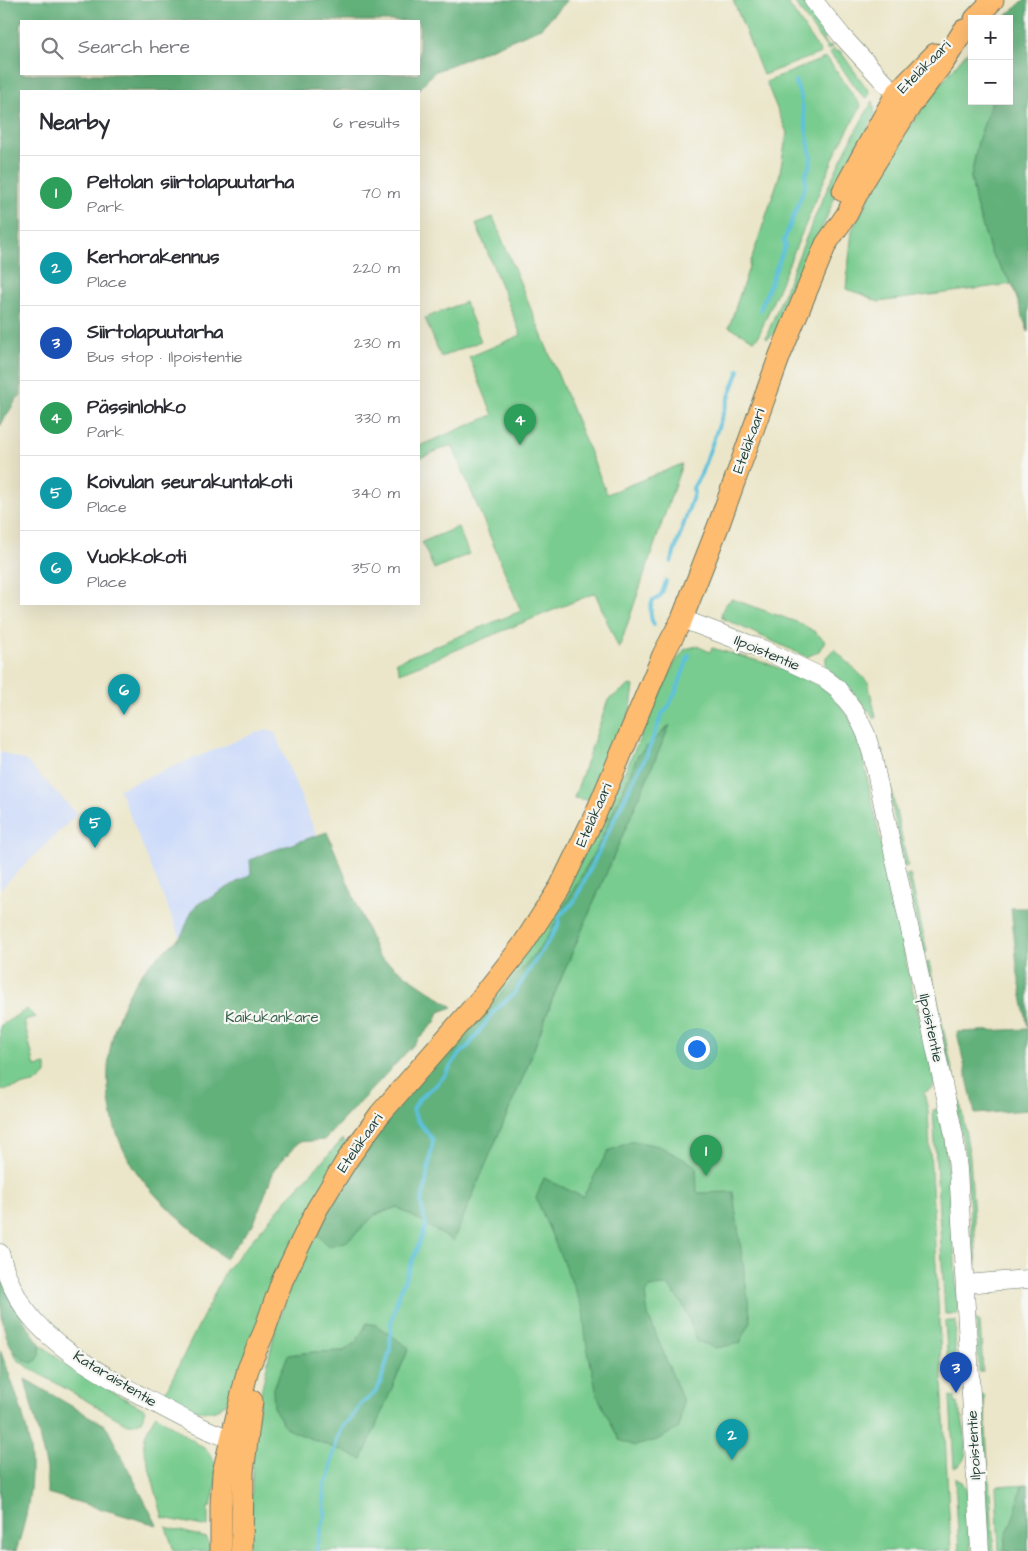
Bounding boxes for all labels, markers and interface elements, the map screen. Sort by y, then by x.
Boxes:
map controls [968,15,1013,105]
button: + [968,15,1013,60]
search box [20,20,420,75]
icon: search [38,34,66,62]
text: Search here [78,34,190,61]
street label: Eteläkaari [893,35,956,98]
button: − [968,60,1013,105]
text: Nearby [40,108,110,137]
text: 6 results [333,112,400,134]
text: Peltolan siirtolapuutarha [87,169,294,196]
text: 1 [55,182,57,204]
text: 70 m [361,182,400,204]
text: Park [87,196,124,218]
text: Kerhorakennus [87,244,220,271]
text: 2 [51,257,61,279]
text: 220 m [353,257,400,279]
text: Place [87,271,127,293]
text: Siirtolapuutarha [87,319,223,346]
text: 3 [52,332,60,354]
text: 230 m [354,332,400,354]
text: Bus stop · Ilpoistentie [87,346,242,368]
text: Pässinlohko [87,394,186,421]
pin: 4 [504,404,536,445]
street label: Eteläkaari [727,405,771,477]
text: 4 [51,407,61,429]
text: 330 m [355,407,400,429]
text: Park [87,421,124,443]
text: Koivulan seurakuntakoti [87,469,292,496]
text: 5 [50,482,62,504]
text: 340 m [352,482,400,504]
text: Place [87,496,127,518]
text: Vuokkokoti [87,544,186,571]
text: 6 [51,557,61,579]
text: 350 m [352,557,400,579]
text: Place [87,571,127,593]
street label: Ilpoistentie [731,630,803,676]
pin: 6 [108,674,140,715]
street label: Eteläkaari [571,779,618,850]
pin: 5 [79,807,111,848]
street label: Ilpoistentie [914,992,948,1064]
park label: Kaikukankare [225,1007,319,1028]
your location [684,1036,710,1062]
street label: Eteläkaari [332,1109,389,1177]
pin: 1 [690,1135,722,1176]
street label: Kataraistentie [69,1346,161,1412]
pin: 3 [940,1352,972,1393]
street label: Ilpoistentie [962,1410,986,1480]
pin: 2 [716,1419,748,1460]

